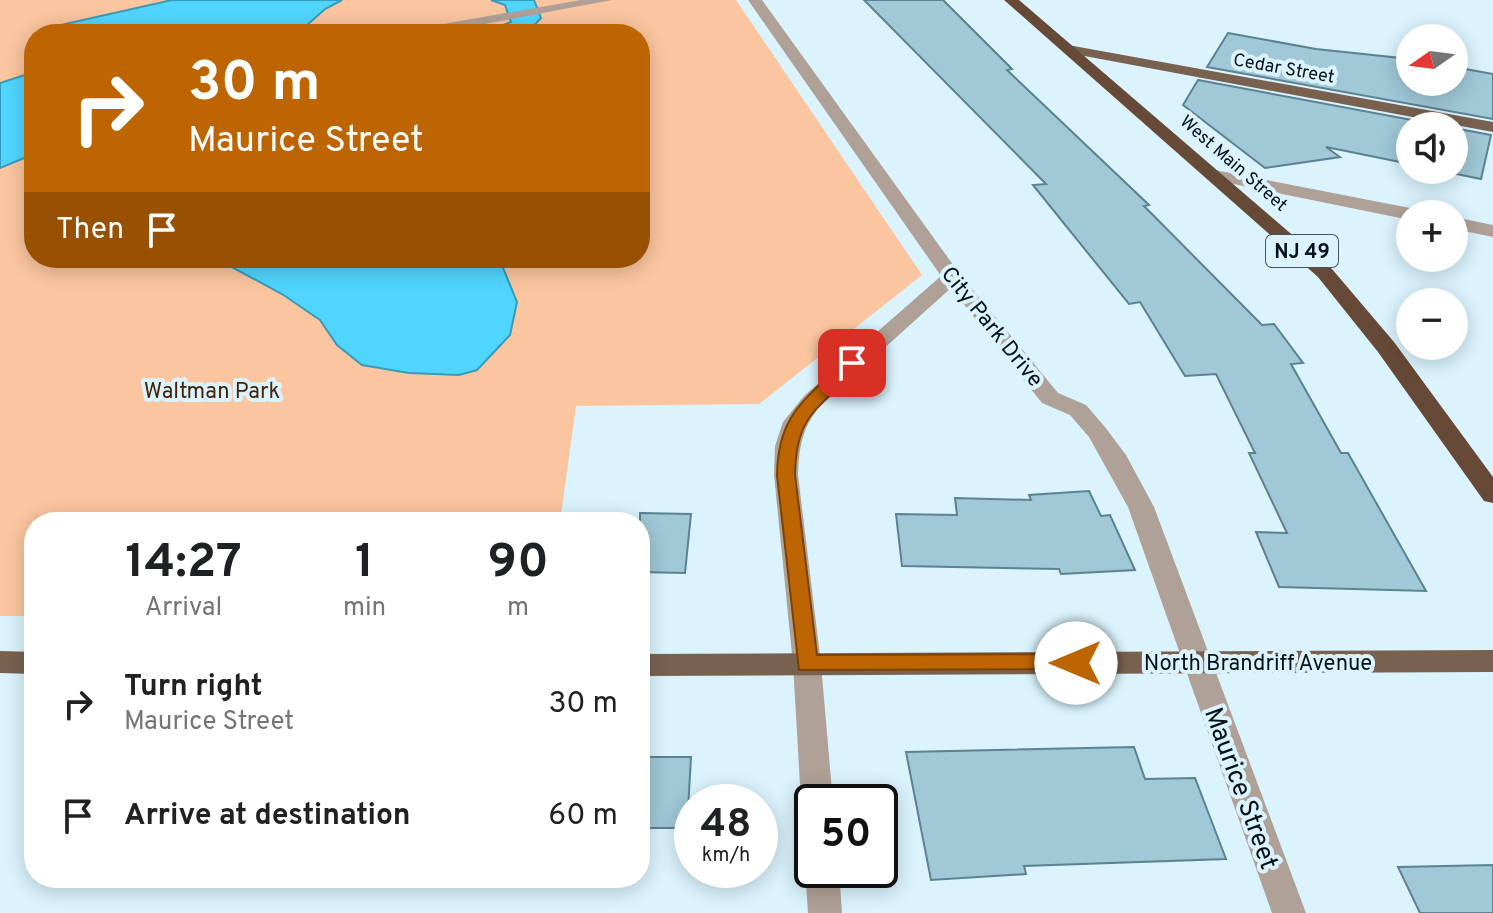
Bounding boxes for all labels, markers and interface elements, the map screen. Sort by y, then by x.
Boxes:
north arrow [1396,24,1468,96]
map controls [1396,24,1468,360]
street label: Cedar Street [1231,49,1336,90]
text: 30 m [188,50,321,120]
icon: right [56,56,160,160]
street label: West Main Street [1174,111,1292,217]
button: sound [1396,112,1468,184]
text: Maurice Street [188,119,424,165]
button: + [1396,200,1468,272]
icon: arrive [140,208,184,252]
text: Then [56,212,124,249]
road number: NJ 49 [1266,235,1338,267]
street label: City Park Drive [934,262,1048,393]
button: − [1396,288,1468,360]
pin [818,329,886,397]
icon: arrive [830,341,874,385]
park label: Waltman Park [144,379,280,406]
text: 14:27 [125,534,242,594]
text: 1 [355,534,374,594]
text: 90 [487,534,549,594]
text: Arrival [145,592,222,625]
text: min [343,592,386,625]
text: m [507,592,529,625]
position arrow [1034,621,1118,705]
street label: North Brandriff Avenue [1144,651,1372,678]
text: Turn right [124,669,262,706]
icon: right [56,682,100,726]
text: 30 m [549,686,618,723]
street label: Maurice Street [1195,703,1284,874]
text: Maurice Street [124,706,294,739]
speed limit sign: 50 [794,784,898,888]
icon: arrive [56,794,100,838]
text: Arrive at destination [124,798,410,835]
text: 60 m [548,798,618,835]
text: 48 [701,801,751,851]
text: km/h [702,843,750,869]

